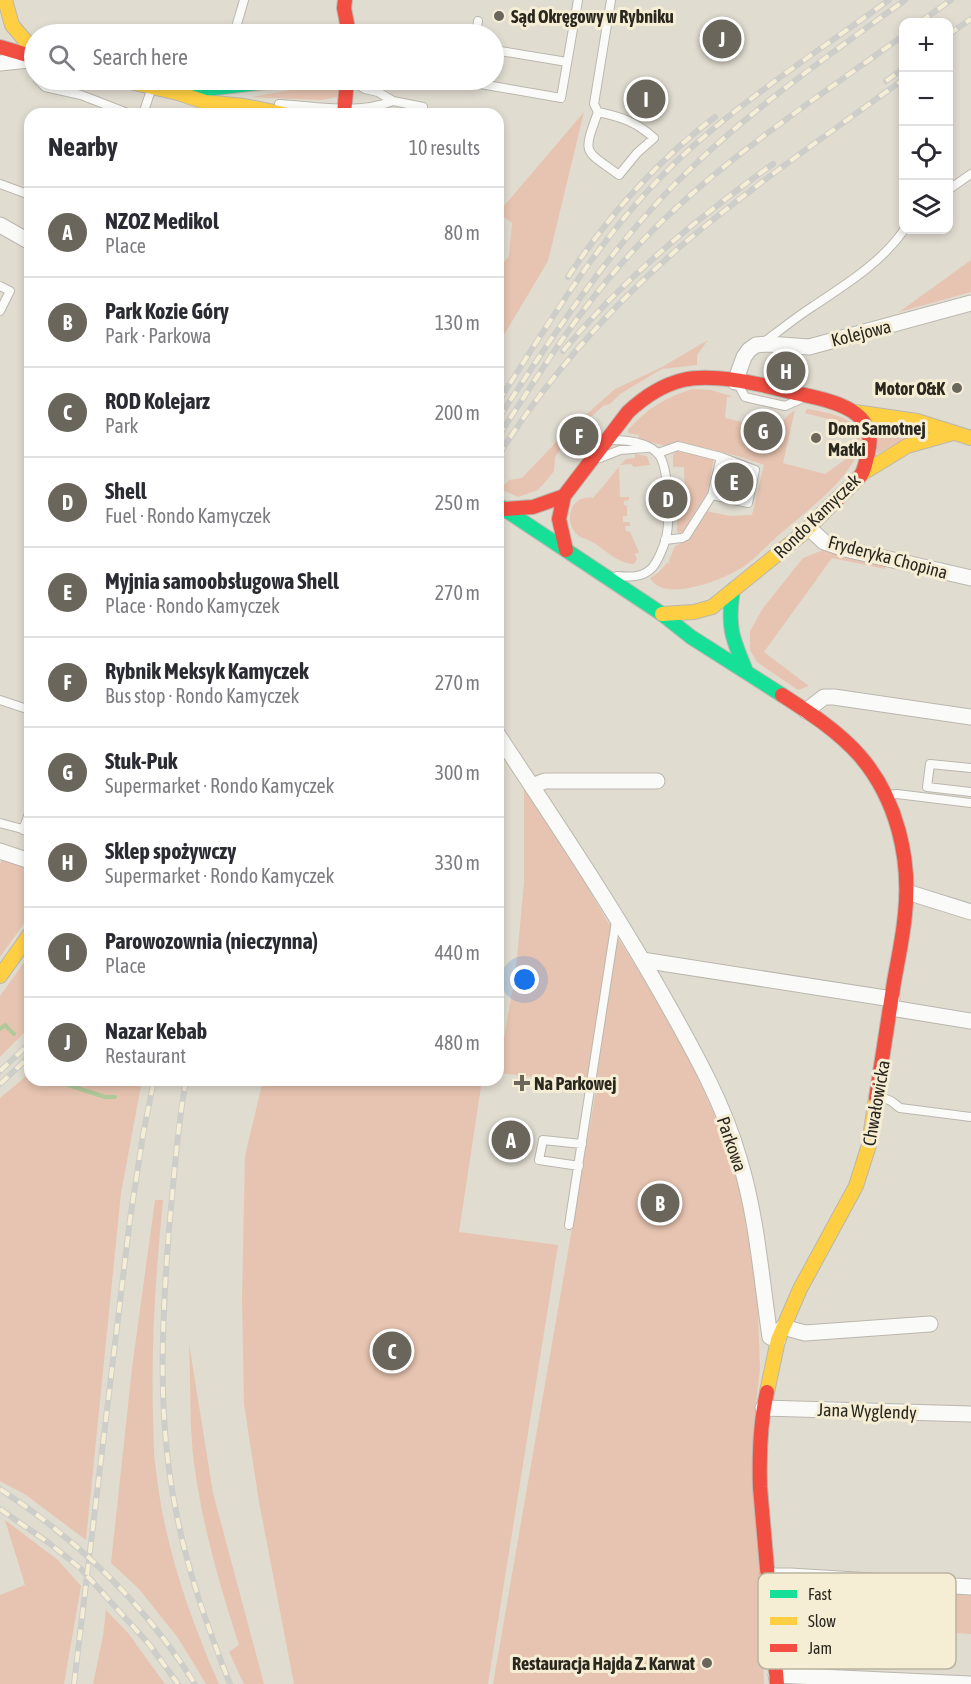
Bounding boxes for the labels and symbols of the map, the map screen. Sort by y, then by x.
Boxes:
place label: Sąd Okręgowy w Rybniku [511,6,674,27]
marker: Sąd Okręgowy w Rybniku [492,9,506,23]
pin: J [702,16,742,62]
pin: I [626,76,666,122]
street label: Kolejowa [829,315,893,351]
pin: H [766,348,806,394]
place label: Motor O&K [875,378,945,399]
marker: Motor O&K [950,381,964,395]
pin: G [744,408,783,454]
pin: F [560,414,598,458]
place label: Dom Samotnej Matki [828,418,926,460]
marker: Dom Samotnej Matki [809,431,823,445]
pin: E [714,460,754,504]
street label: Rondo Kamyczek [770,470,865,562]
pin: D [648,476,688,522]
street label: Fryderyka Chopina [826,531,950,583]
your location [510,965,539,994]
street label: Chwałowicka [858,1059,894,1147]
place label: Na Parkowej [534,1073,616,1094]
marker: Na Parkowej [515,1076,529,1090]
street label: Parkowa [713,1114,751,1174]
pin: A [492,1118,530,1162]
pin: B [640,1180,680,1226]
pin: C [372,1328,412,1374]
street label: Jana Wyglendy [817,1399,917,1423]
legend [758,1573,956,1669]
text: Fast [808,1585,832,1603]
text: Slow [808,1612,836,1630]
text: Jam [808,1639,832,1657]
place label: Restauracja Hajda Z. Karwat [512,1653,696,1674]
marker: Restauracja Hajda Z. Karwat [700,1656,714,1670]

